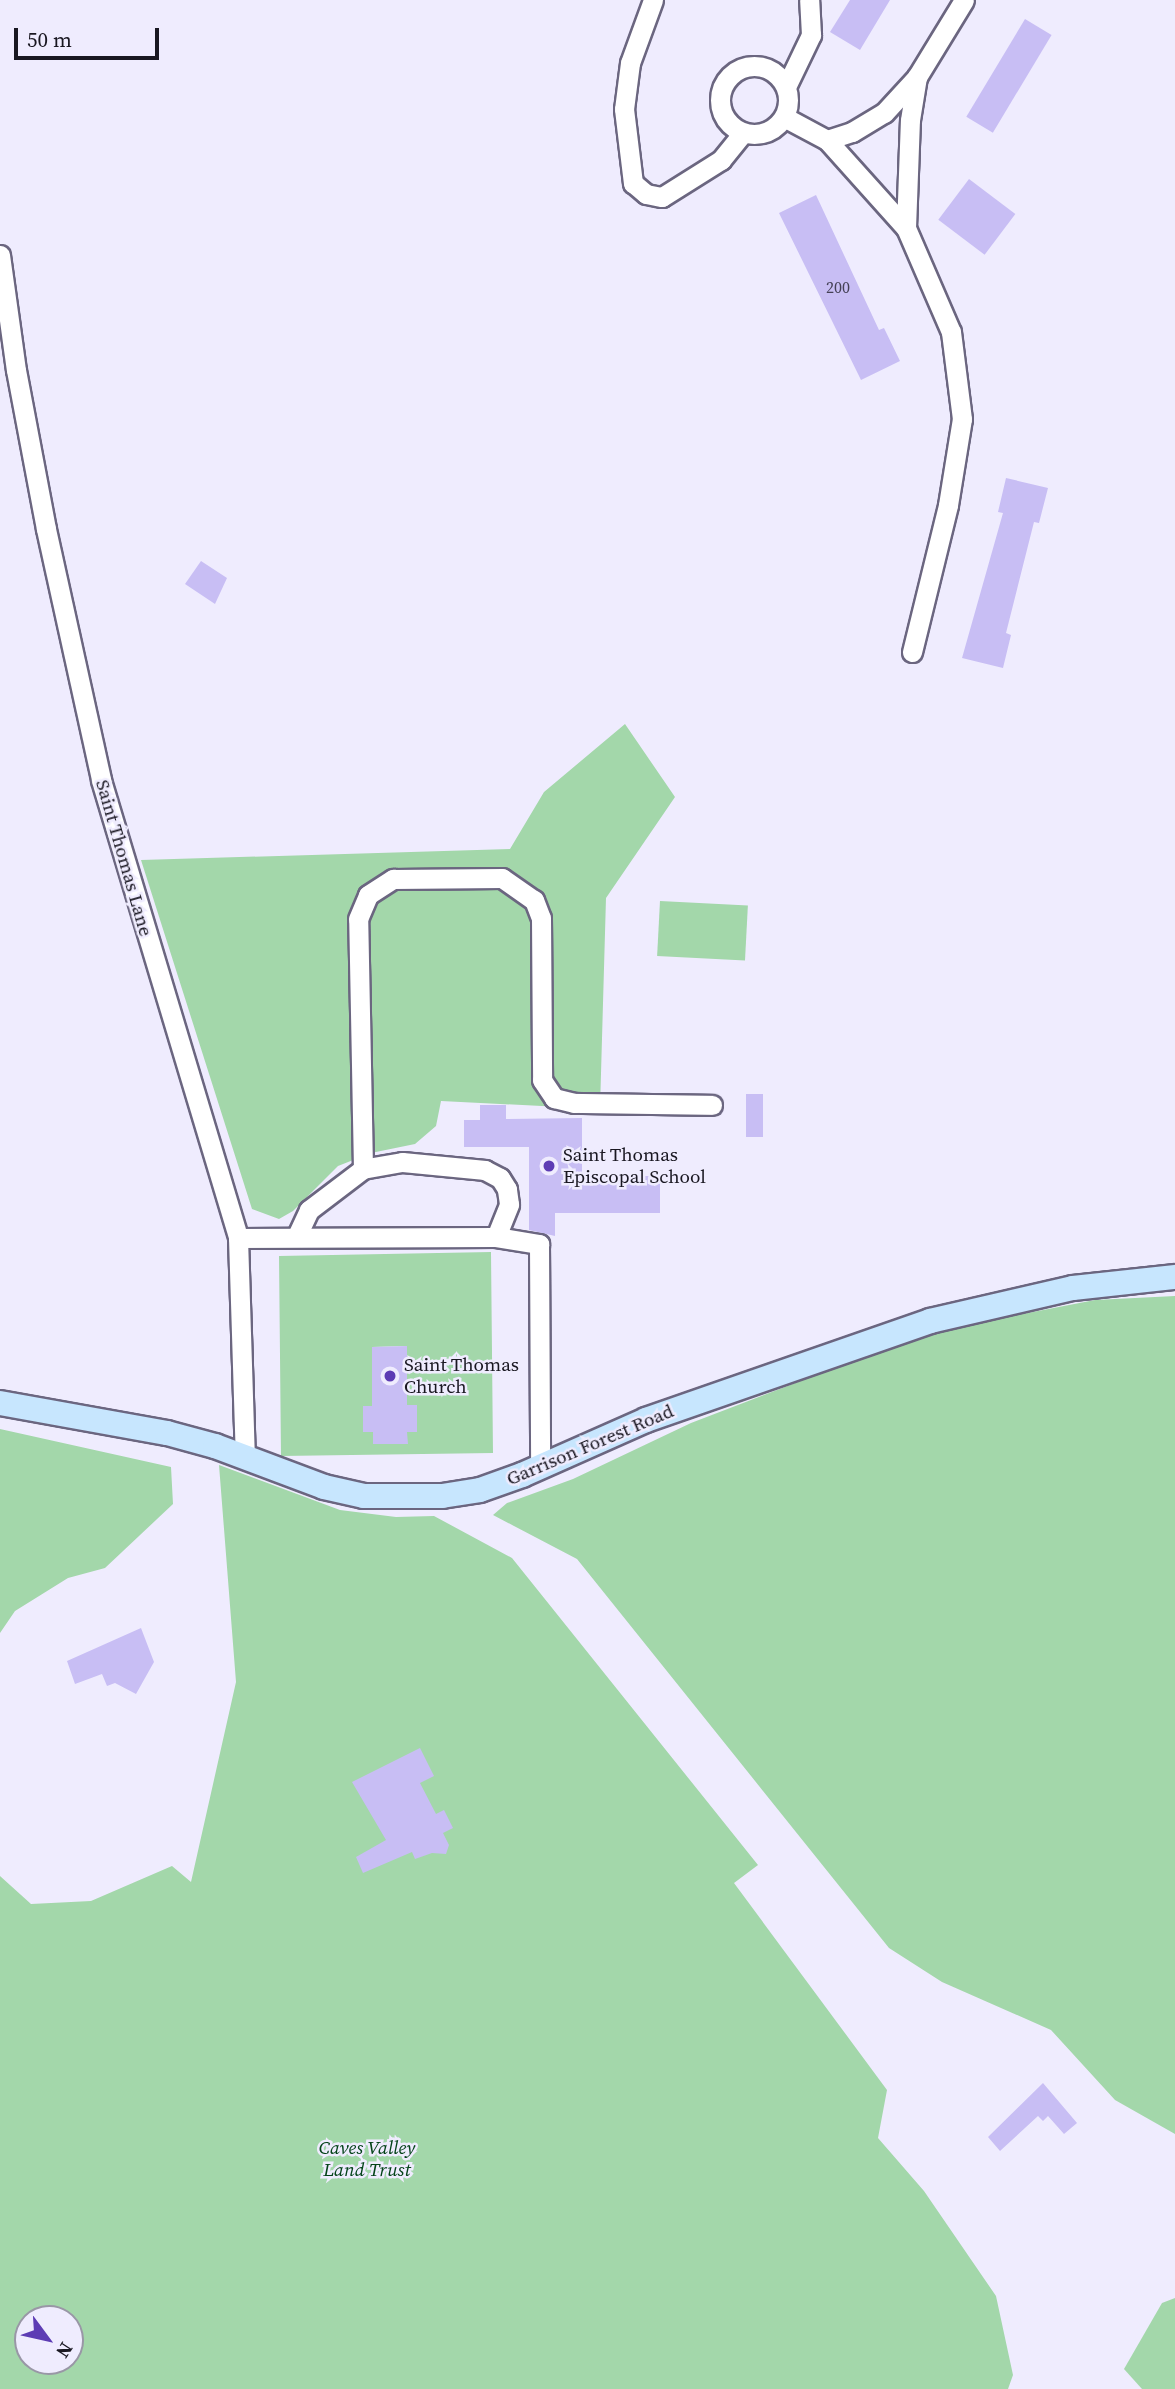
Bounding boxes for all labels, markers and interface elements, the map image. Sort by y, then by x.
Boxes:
scale bar [18,14,163,58]
text: 50 m [27,25,72,54]
house number: 200 [826,277,850,297]
street label: Saint Thomas Lane [91,777,157,939]
place label: Saint Thomas Episcopal School [563,1144,706,1188]
marker: Saint Thomas Episcopal School [541,1158,557,1174]
place label: Saint Thomas Church [404,1354,519,1398]
marker: Saint Thomas Church [382,1368,398,1384]
street label: Garrison Forest Road [503,1400,677,1490]
park label: Caves Valley Land Trust [319,2137,415,2181]
north arrow [14,2305,84,2375]
text: N [50,2337,80,2363]

